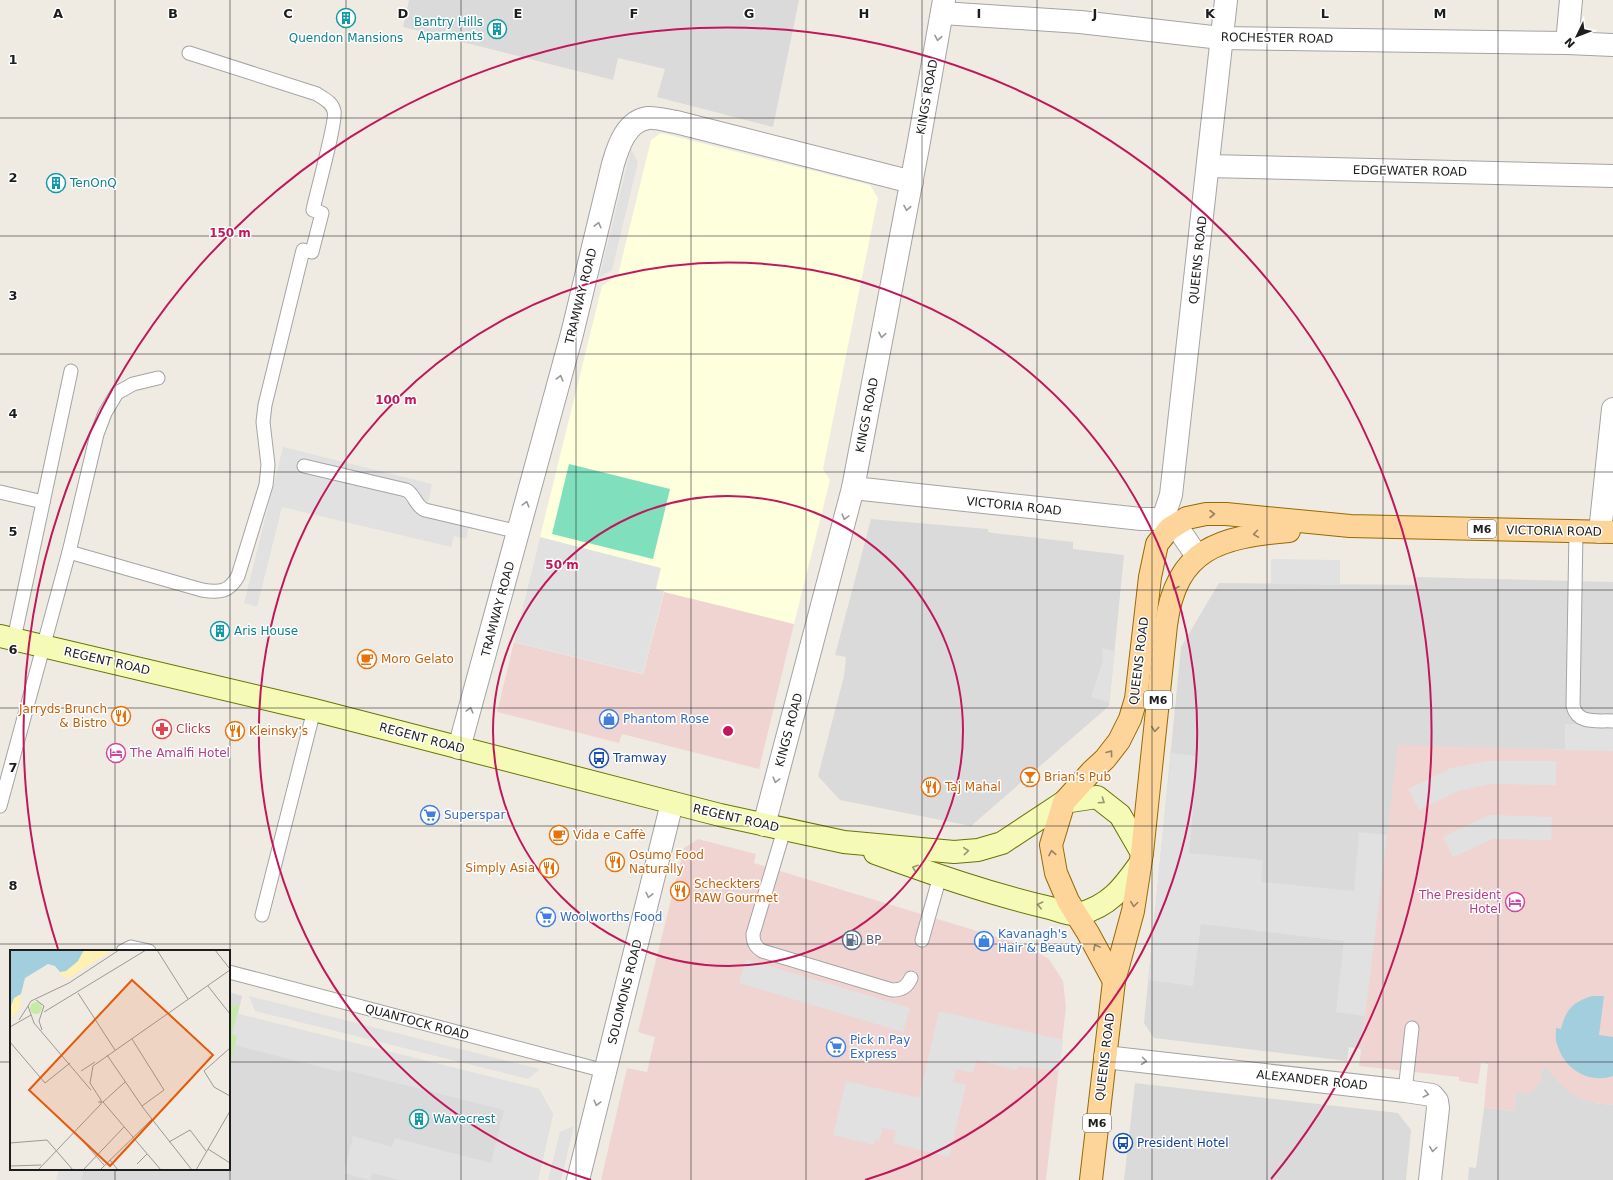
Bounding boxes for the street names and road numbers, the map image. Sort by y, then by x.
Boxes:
street label: ROCHESTER ROAD [1221,30,1333,46]
street label: KINGS ROAD [913,58,941,136]
street label: EDGEWATER ROAD [1353,163,1467,179]
street label: QUEENS ROAD [1186,215,1210,305]
street label: TRAMWAY ROAD [562,247,600,346]
street label: KINGS ROAD [853,376,881,454]
street label: VICTORIA ROAD [966,494,1062,518]
road number: M6 [1468,520,1496,538]
street label: VICTORIA ROAD [1506,523,1602,539]
street label: TRAMWAY ROAD [478,560,517,659]
street label: QUEENS ROAD [1127,616,1151,706]
street label: REGENT ROAD [63,644,151,678]
street label: KINGS ROAD [772,691,806,769]
road number: M6 [1144,691,1172,709]
street label: REGENT ROAD [378,720,466,756]
street label: REGENT ROAD [692,801,780,835]
street label: SOLOMONS ROAD [605,938,645,1046]
street label: QUANTOCK ROAD [363,1001,471,1043]
street label: QUEENS ROAD [1093,1012,1117,1102]
street label: ALEXANDER ROAD [1256,1067,1368,1093]
road number: M6 [1083,1114,1111,1132]

